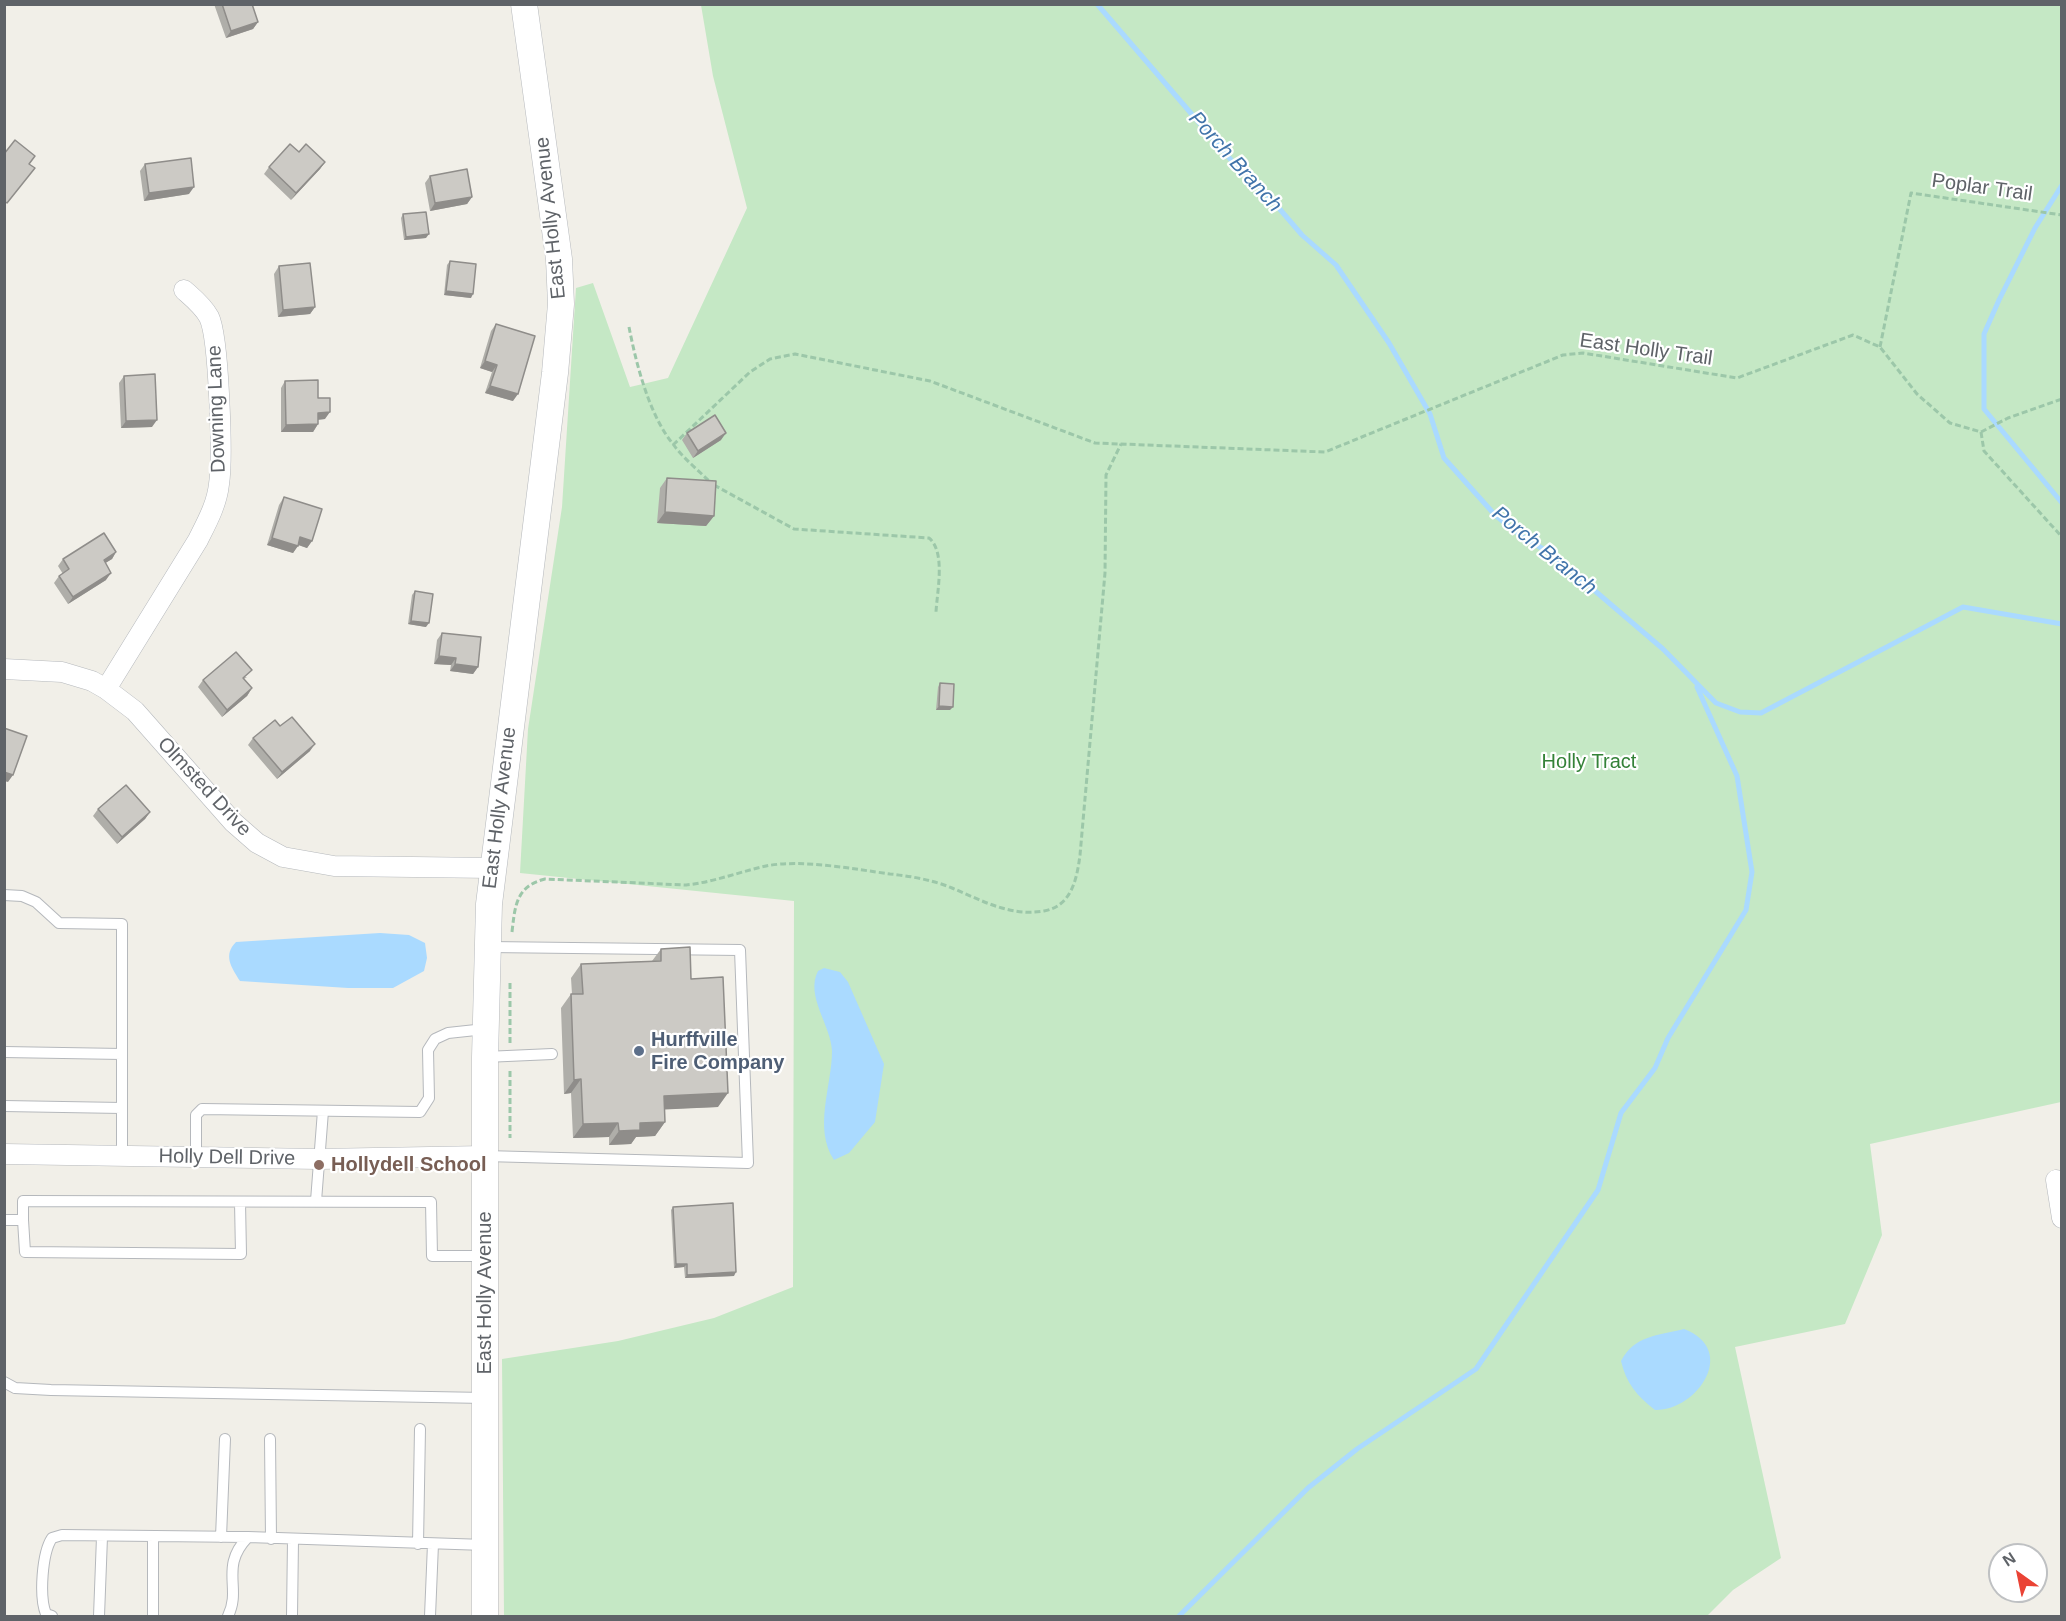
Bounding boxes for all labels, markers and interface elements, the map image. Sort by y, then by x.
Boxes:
water label: Porch Branch [1183,106,1287,218]
street label: East Holly Avenue [531,136,571,300]
street label: Poplar Trail [1930,169,2034,207]
street label: East Holly Trail [1578,329,1714,371]
street label: Downing Lane [203,345,231,473]
water label: Porch Branch [1487,501,1601,601]
street label: East Holly Avenue [478,726,522,890]
street label: Olmsted Drive [152,732,256,842]
park label: Holly Tract [1542,750,1636,774]
place label: Hurffville Fire Company [651,1028,784,1075]
marker: Hurffville Fire Company [632,1044,646,1058]
street label: Holly Dell Drive [158,1145,296,1171]
place label: Hollydell School [331,1153,487,1177]
marker: Hollydell School [312,1158,326,1172]
street label: East Holly Avenue [473,1211,497,1375]
north arrow [1988,1543,2048,1603]
text: N [2000,1549,2018,1569]

